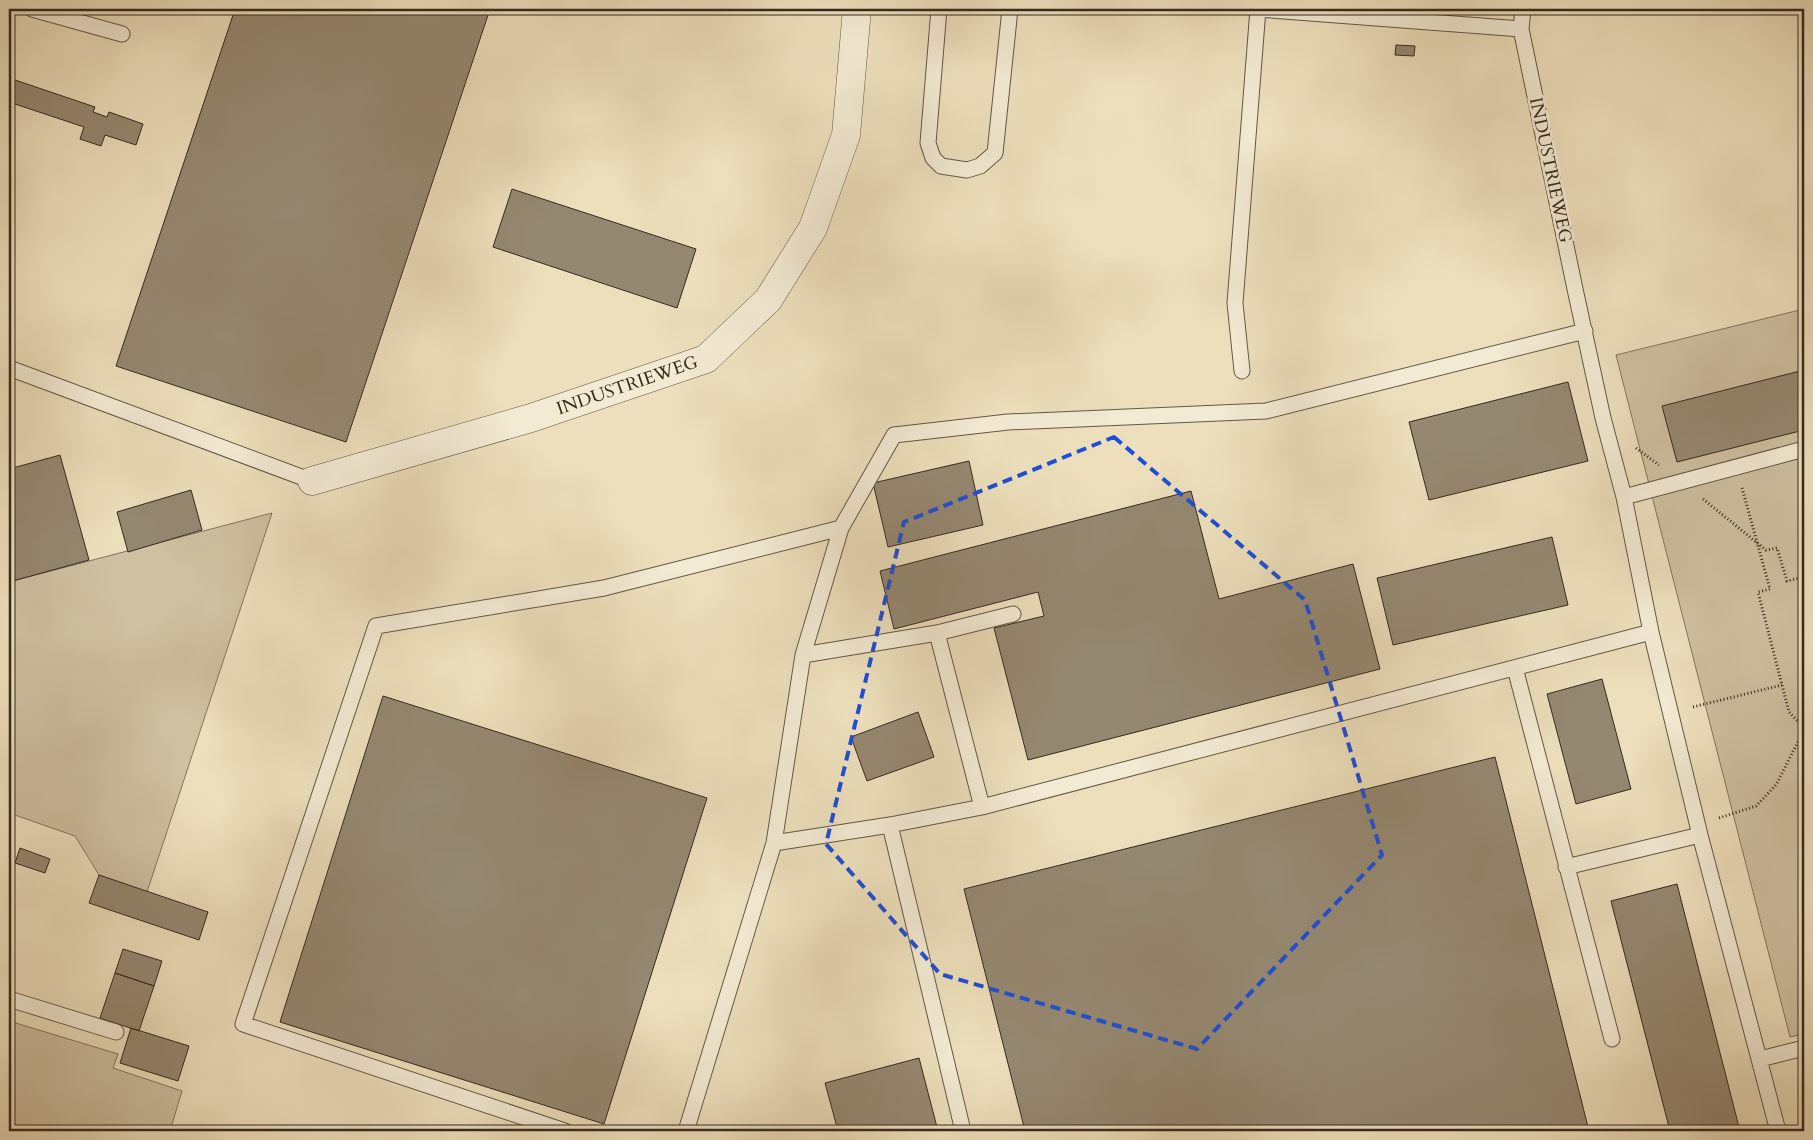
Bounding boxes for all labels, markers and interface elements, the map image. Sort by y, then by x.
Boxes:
street label: INDUSTRIEWEG [1523,95,1578,245]
street label: INDUSTRIEWEG [553,350,701,421]

